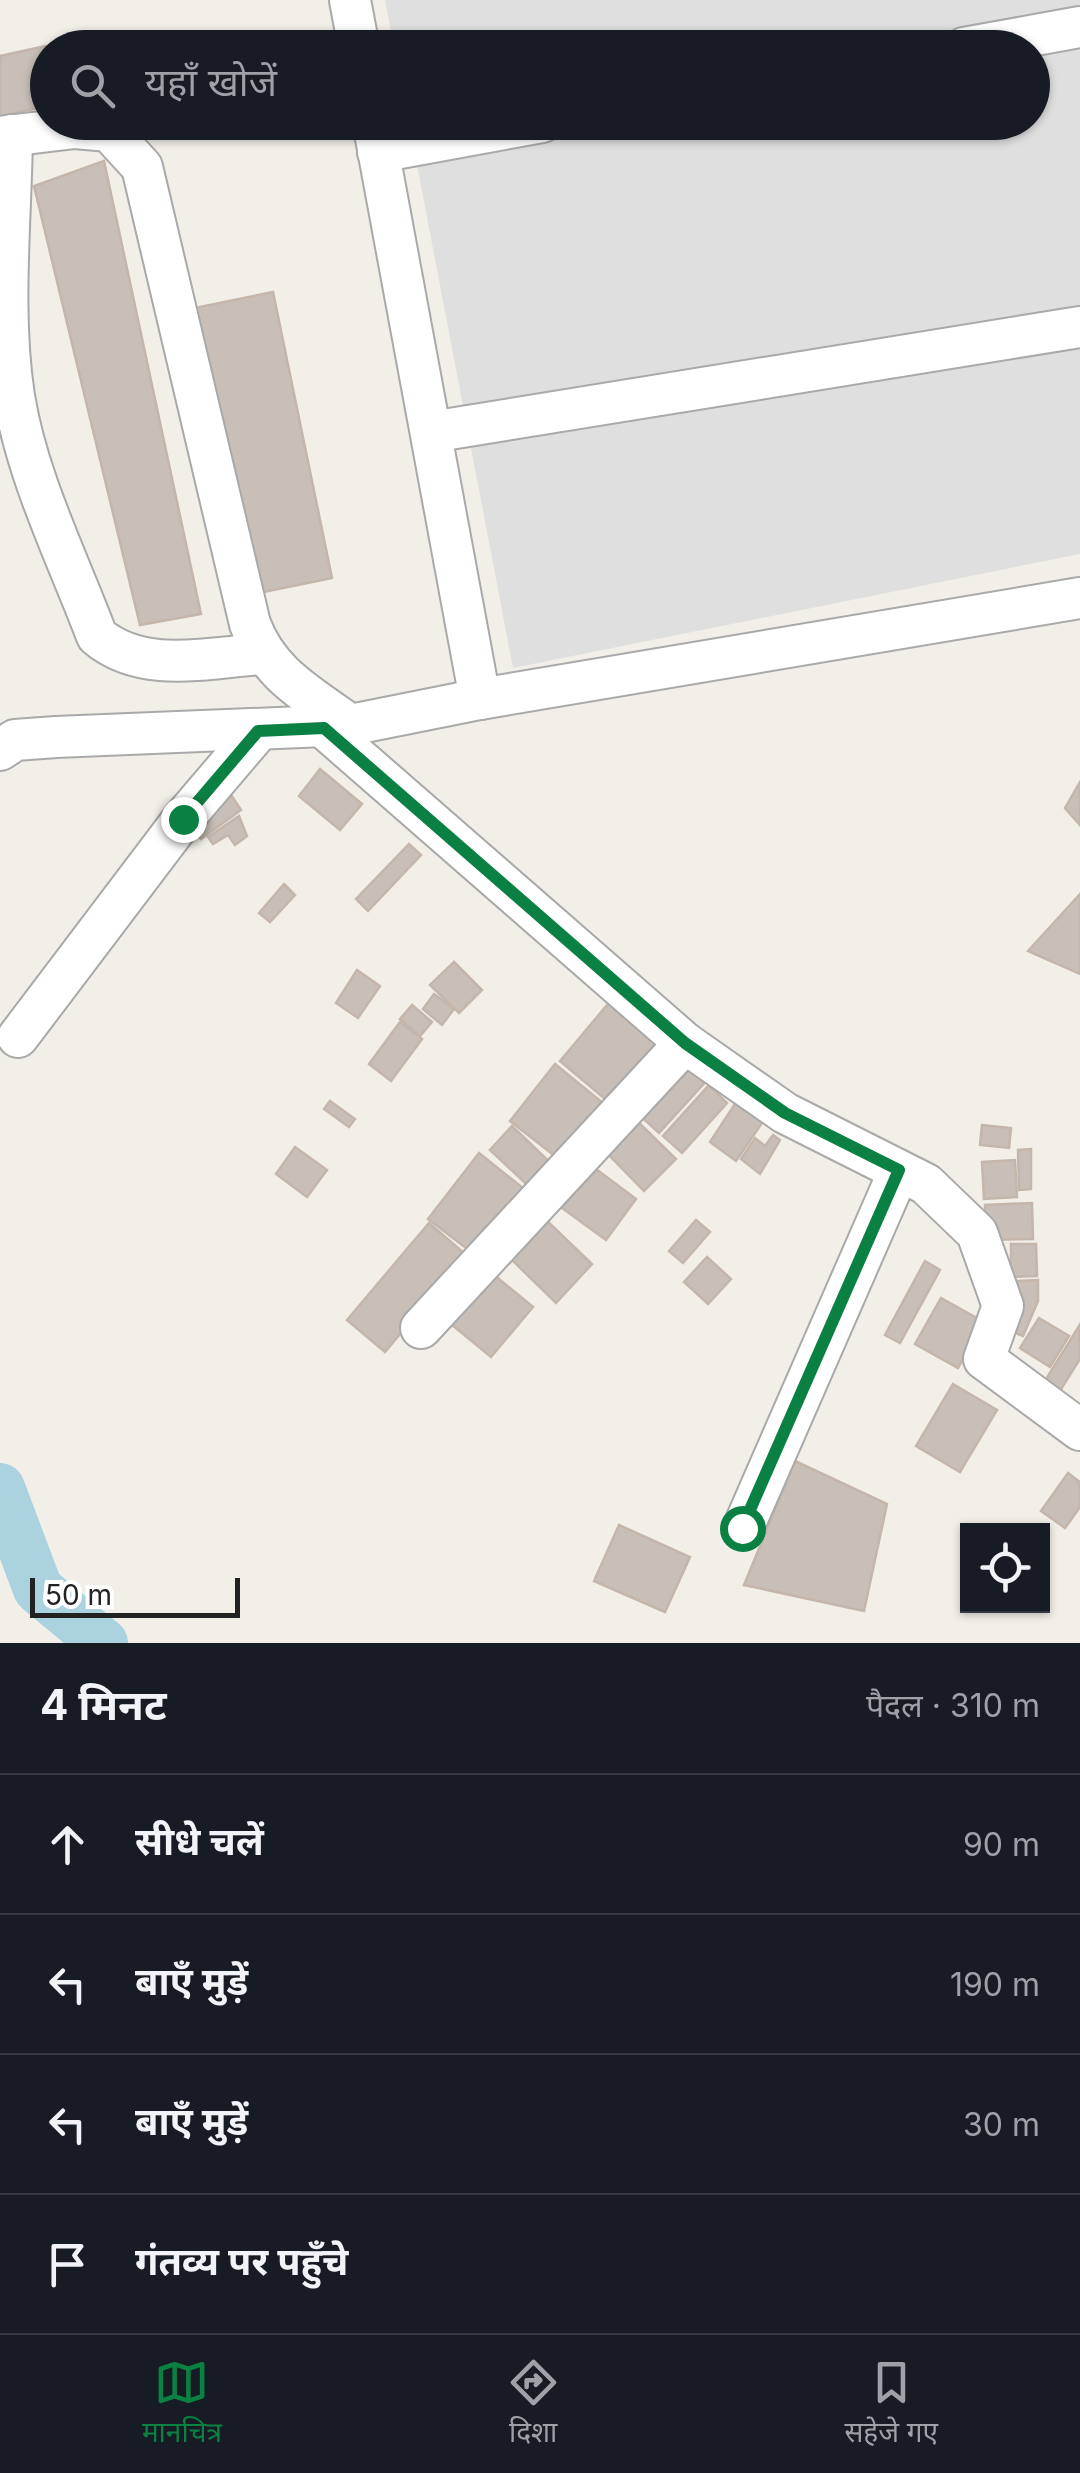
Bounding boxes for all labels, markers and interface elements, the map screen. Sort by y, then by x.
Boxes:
search box [30,30,1050,140]
icon: search [65,58,120,113]
text: यहाँ खोजें [145,59,277,105]
route end [161,797,207,843]
route start [720,1506,766,1552]
map controls [960,1523,1050,1613]
button: locate [960,1523,1050,1613]
scale bar [30,1573,240,1618]
text: 50 m [45,1578,112,1612]
text: 4 मिनट [40,1679,167,1730]
text: पैदल · 310 m [866,1686,1040,1725]
icon: ahead [40,1817,95,1872]
text: सीधे चलें [135,1818,264,1864]
text: 90 m [963,1825,1040,1864]
icon: left [40,1957,95,2012]
text: बाएँ मुड़ें [135,1958,248,2004]
text: 190 m [950,1965,1040,2004]
icon: left [40,2097,95,2152]
text: बाएँ मुड़ें [135,2098,248,2144]
text: 30 m [963,2105,1040,2144]
icon: arrive [40,2237,95,2292]
text: गंतव्य पर पहुँचे [135,2238,348,2284]
tab: मानचित्र [142,2355,222,2453]
tab: दिशा [506,2355,561,2453]
tab: सहेजे गए [844,2355,938,2453]

